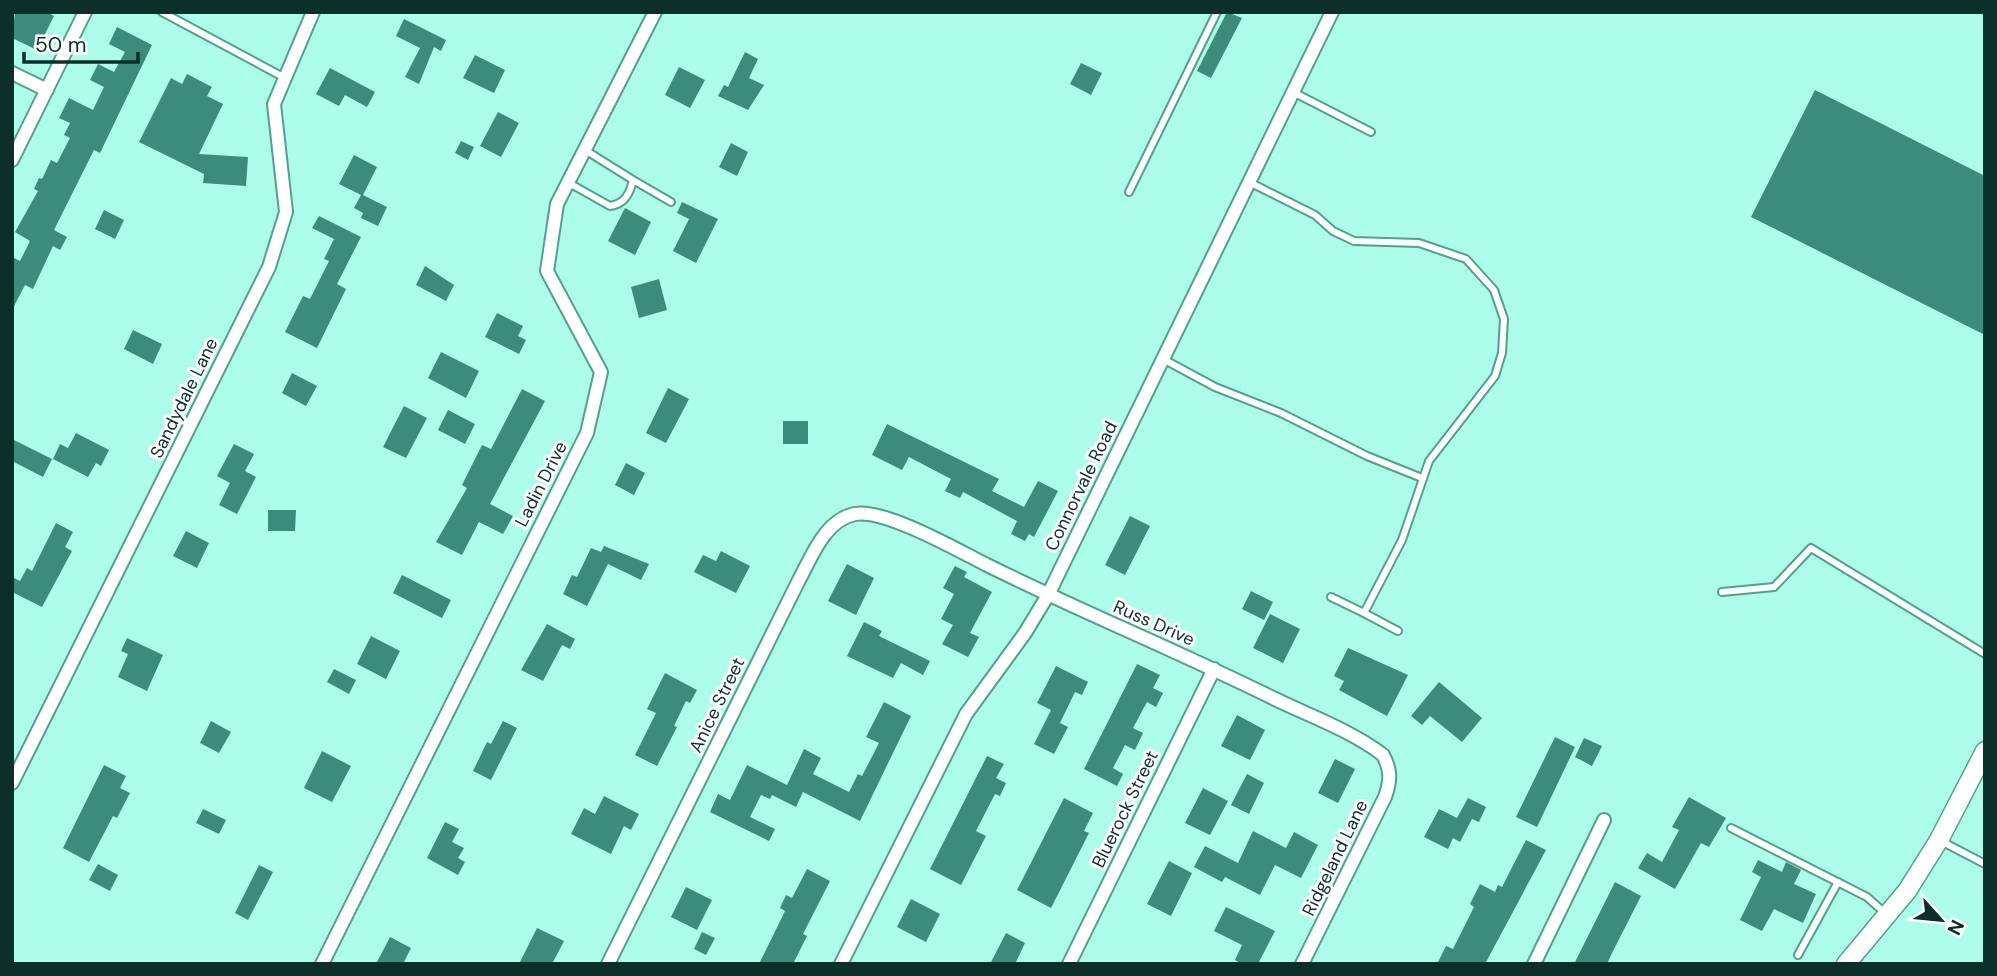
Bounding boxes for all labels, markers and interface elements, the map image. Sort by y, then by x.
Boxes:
scale bar [24,21,138,65]
text: 50 m [35,31,86,59]
street label: Sandydale Lane [145,334,223,462]
street label: Connorvale Road [1039,417,1123,555]
street label: Ladin Drive [509,437,573,531]
street label: Russ Drive [1110,594,1198,652]
street label: Anice Street [684,653,750,757]
street label: Bluerock Street [1086,746,1164,872]
street label: Ridgeland Lane [1297,796,1373,920]
north arrow [1906,885,1976,955]
text: N [1941,916,1970,939]

